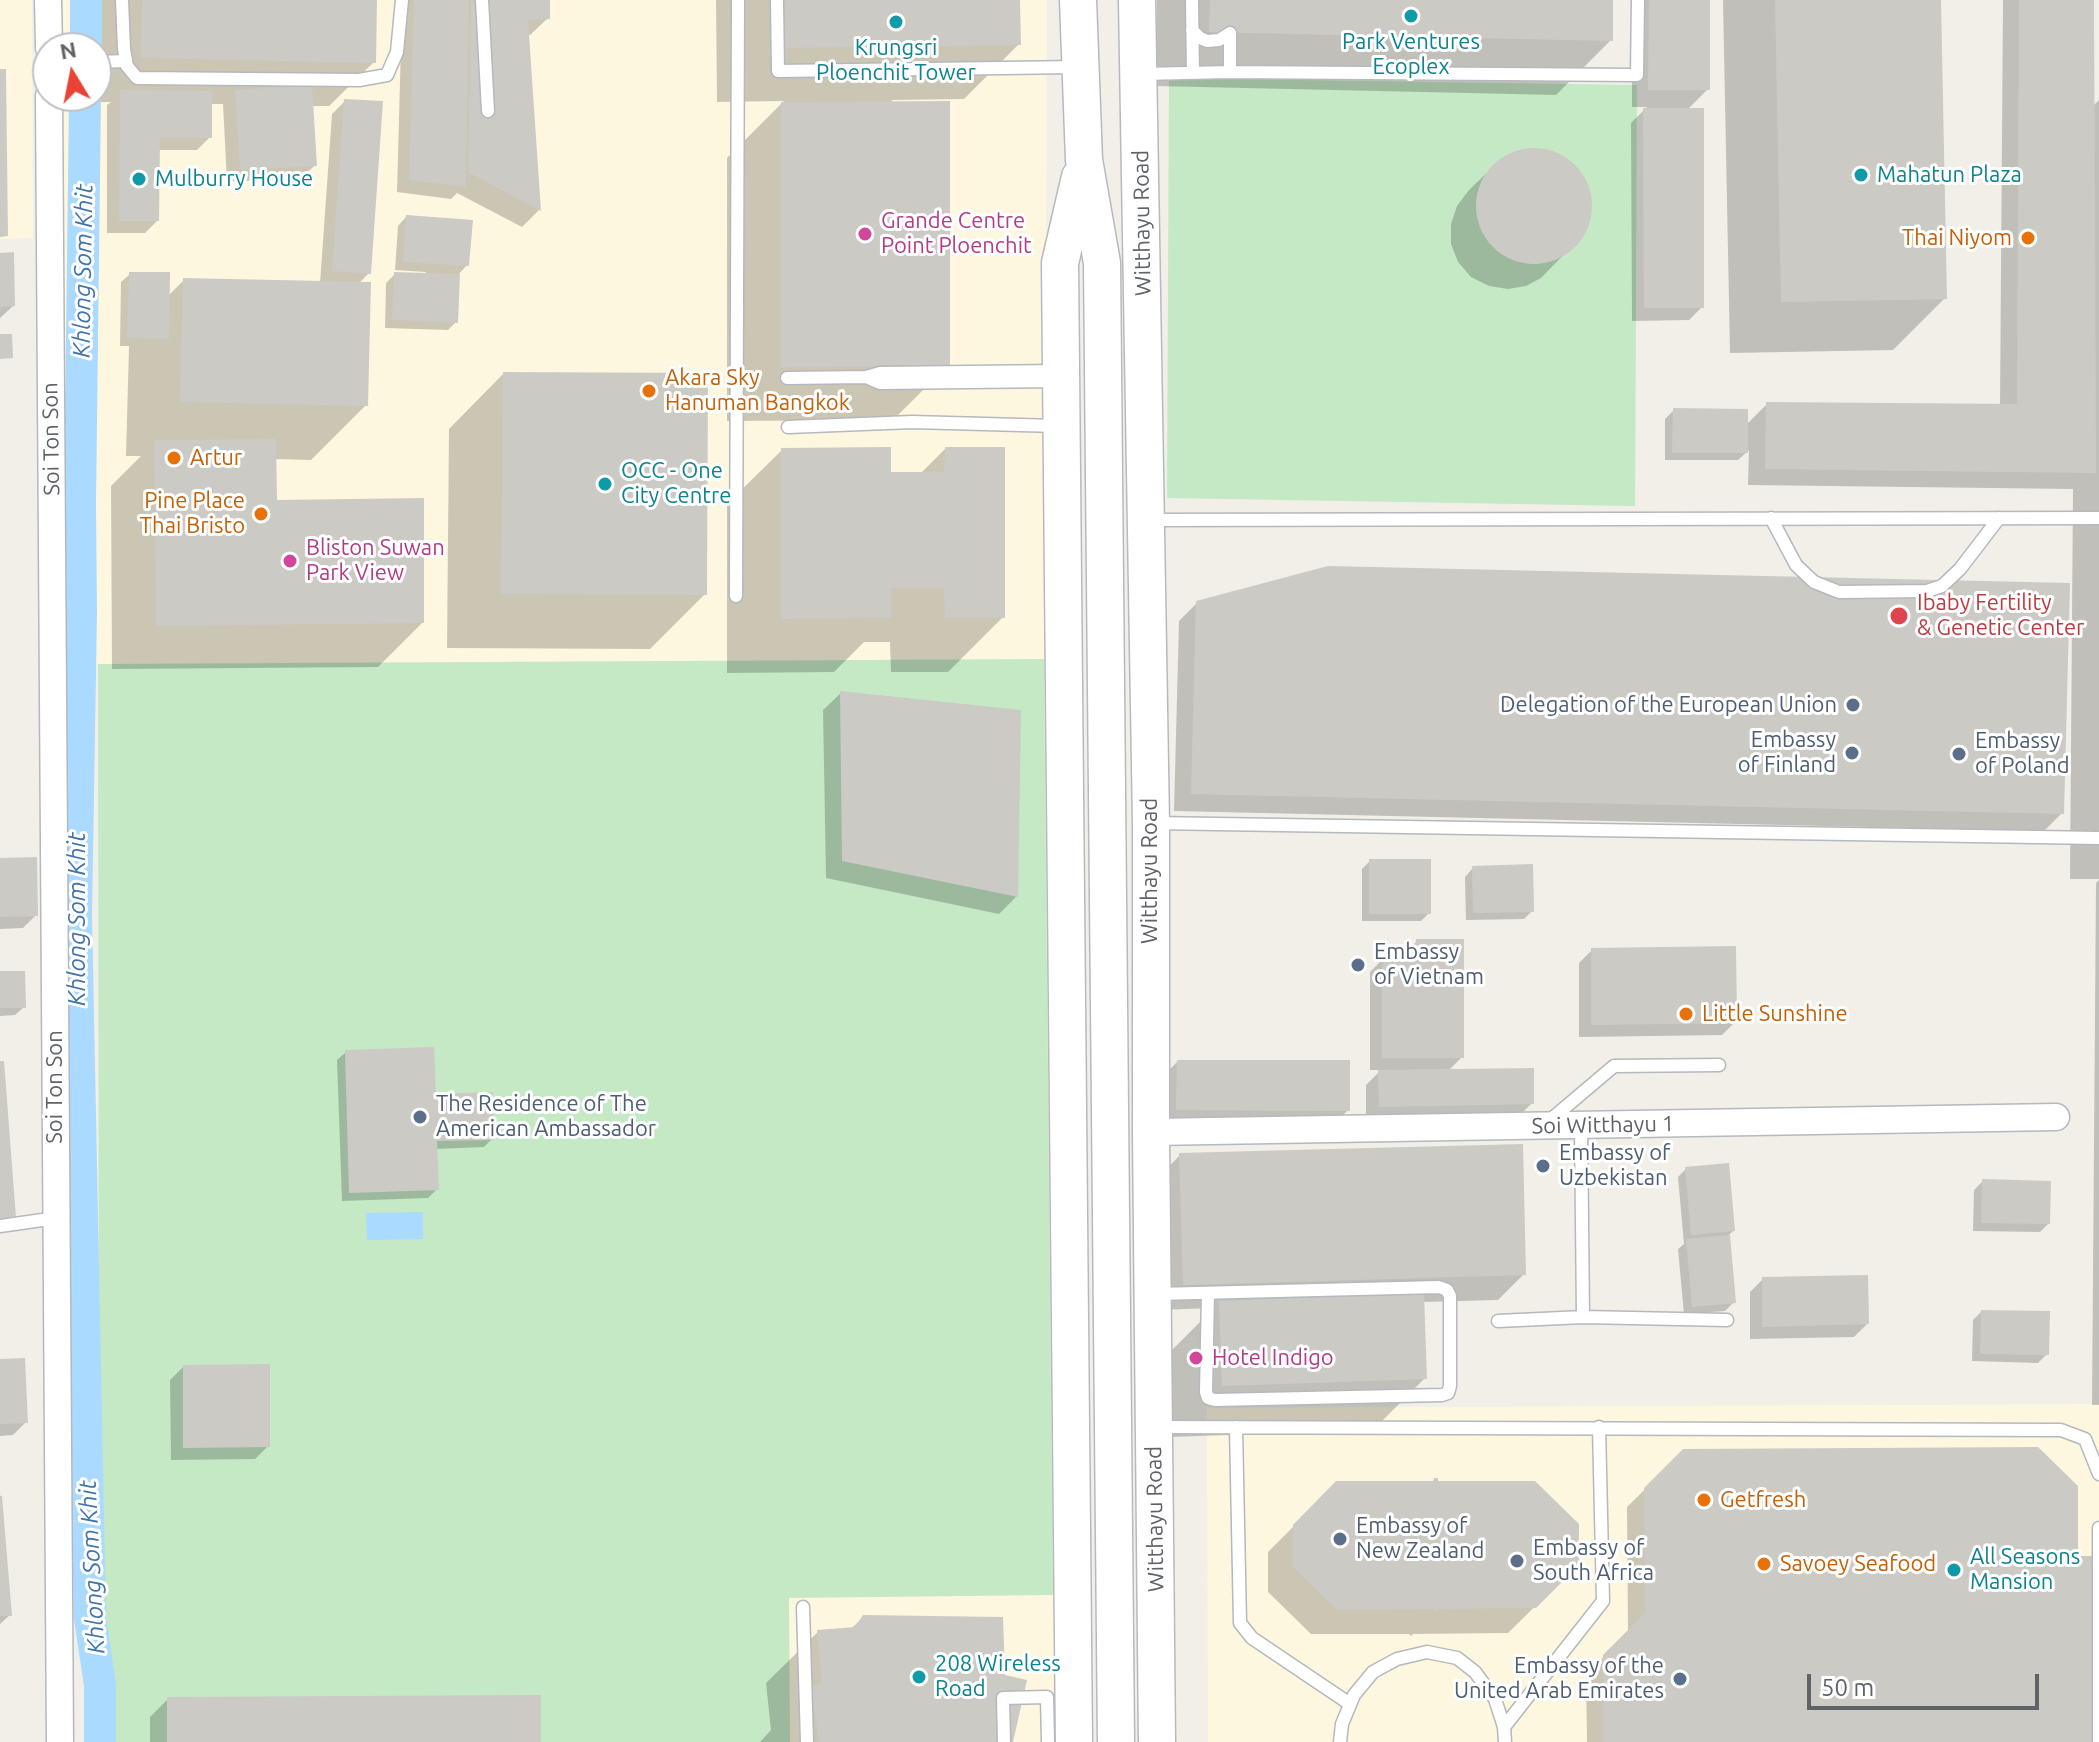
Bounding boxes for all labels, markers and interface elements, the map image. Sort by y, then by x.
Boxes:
marker: Park Ventures Ecoplex [1402,7,1420,25]
marker: Krungsri Ploenchit Tower [887,13,905,31]
place label: Park Ventures Ecoplex [1342,29,1480,80]
north arrow [32,32,112,112]
place label: Krungsri Ploenchit Tower [816,35,976,86]
text: N [58,36,78,64]
street label: Witthayu Road [1128,150,1156,296]
place label: Mahatun Plaza [1877,162,2022,188]
place label: Mulburry House [155,166,313,192]
marker: Mahatun Plaza [1852,166,1870,184]
marker: Mulburry House [130,170,148,188]
water label: Khlong Som Khit [67,184,99,358]
place label: Grande Centre Point Ploenchit [881,208,1032,260]
marker: Grande Centre Point Ploenchit [856,225,874,243]
place label: Thai Niyom [1902,225,2012,251]
marker: Thai Niyom [2019,229,2037,247]
place label: Akara Sky Hanuman Bangkok [665,365,850,416]
street label: Soi Ton Son [37,382,65,496]
marker: Akara Sky Hanuman Bangkok [640,382,658,400]
place label: Artur [190,445,242,471]
marker: Artur [165,449,183,467]
place label: OCC - One City Centre [621,458,731,510]
marker: OCC - One City Centre [596,475,614,493]
place label: Pine Place Thai Bristo [140,488,245,540]
marker: Pine Place Thai Bristo [252,505,270,523]
place label: Bliston Suwan Park View [306,535,445,586]
marker: Bliston Suwan Park View [281,552,299,570]
place label: Ibaby Fertility & Genetic Center [1917,590,2084,642]
marker: Ibaby Fertility & Genetic Center [1888,605,1910,627]
place label: Delegation of the European Union [1500,692,1837,718]
marker: Delegation of the European Union [1844,696,1862,714]
place label: Embassy of Finland [1738,727,1836,778]
place label: Embassy of Poland [1975,728,2070,780]
marker: Embassy of Finland [1843,744,1861,762]
marker: Embassy of Poland [1950,745,1968,763]
street label: Witthayu Road [1137,798,1163,944]
water label: Khlong Som Khit [63,832,91,1006]
place label: Embassy of Vietnam [1374,939,1484,990]
marker: Embassy of Vietnam [1349,956,1367,974]
place label: Little Sunshine [1702,1001,1848,1027]
marker: Little Sunshine [1677,1005,1695,1023]
street label: Soi Ton Son [42,1030,68,1144]
place label: The Residence of The American Ambassador [436,1091,656,1142]
marker: The Residence of The American Ambassador [411,1108,429,1126]
street label: Soi Witthayu 1 [1531,1111,1675,1139]
place label: Embassy of Uzbekistan [1559,1140,1670,1192]
marker: Embassy of Uzbekistan [1534,1157,1552,1175]
place label: Hotel Indigo [1212,1345,1334,1371]
marker: Hotel Indigo [1187,1349,1205,1367]
street label: Witthayu Road [1141,1446,1169,1592]
water label: Khlong Som Khit [73,1479,111,1655]
place label: Getfresh [1720,1487,1806,1513]
marker: Getfresh [1695,1491,1713,1509]
place label: Embassy of New Zealand [1356,1513,1484,1564]
marker: Embassy of New Zealand [1331,1530,1349,1548]
place label: Embassy of South Africa [1533,1535,1654,1586]
place label: All Seasons Mansion [1970,1544,2080,1596]
place label: Savoey Seafood [1780,1551,1936,1577]
marker: Embassy of South Africa [1508,1552,1526,1570]
marker: Savoey Seafood [1755,1555,1773,1573]
marker: All Seasons Mansion [1945,1561,1963,1579]
place label: 208 Wireless Road [935,1651,1061,1702]
place label: Embassy of the United Arab Emirates [1454,1653,1664,1704]
scale bar [1811,1658,2043,1708]
marker: 208 Wireless Road [910,1668,928,1686]
marker: Embassy of the United Arab Emirates [1671,1670,1689,1688]
text: 50 m [1821,1674,1874,1701]

